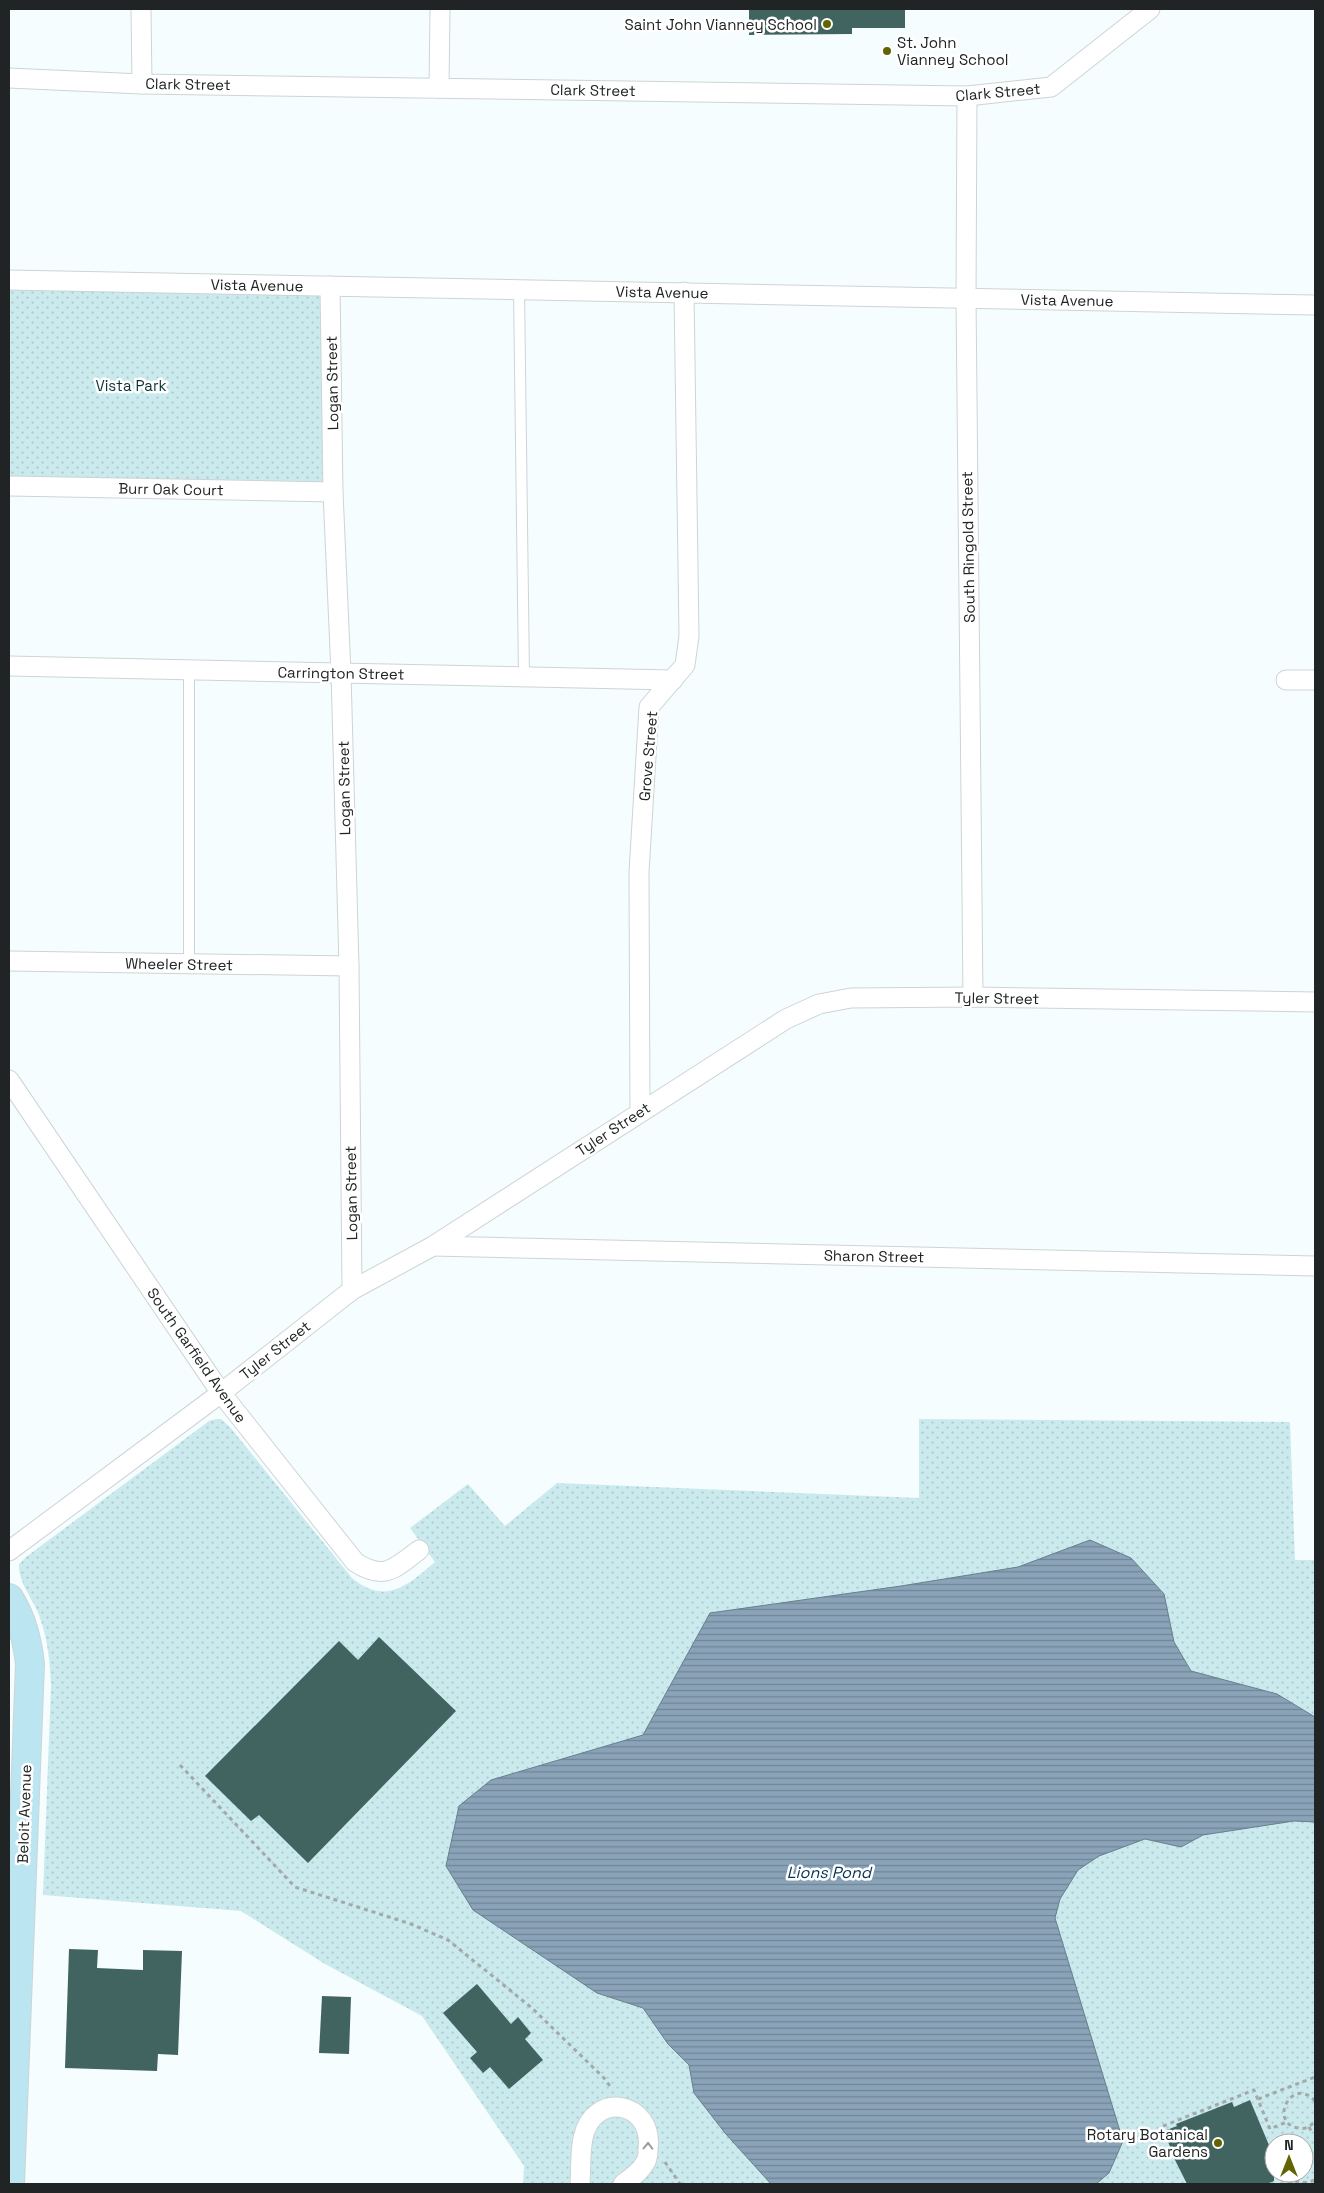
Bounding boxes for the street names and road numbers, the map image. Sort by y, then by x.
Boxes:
street label: Clark Street [145,74,231,94]
street label: Clark Street [955,79,1041,105]
street label: Clark Street [550,80,636,100]
street label: Vista Avenue [210,275,304,295]
street label: Vista Avenue [615,282,709,302]
street label: Vista Avenue [1020,290,1114,310]
street label: Logan Street [322,335,342,430]
street label: South Ringold Street [957,471,979,623]
street label: Burr Oak Court [118,479,224,499]
street label: Carrington Street [277,662,405,684]
street label: Grove Street [635,710,661,802]
street label: Logan Street [334,740,354,835]
street label: Wheeler Street [125,954,233,974]
street label: Tyler Street [954,988,1040,1008]
street label: Tyler Street [572,1098,654,1160]
street label: Logan Street [341,1145,361,1240]
street label: Sharon Street [824,1246,925,1266]
street label: South Garfield Avenue [143,1284,251,1426]
street label: Tyler Street [236,1316,314,1384]
street label: Beloit Avenue [13,1764,35,1864]

